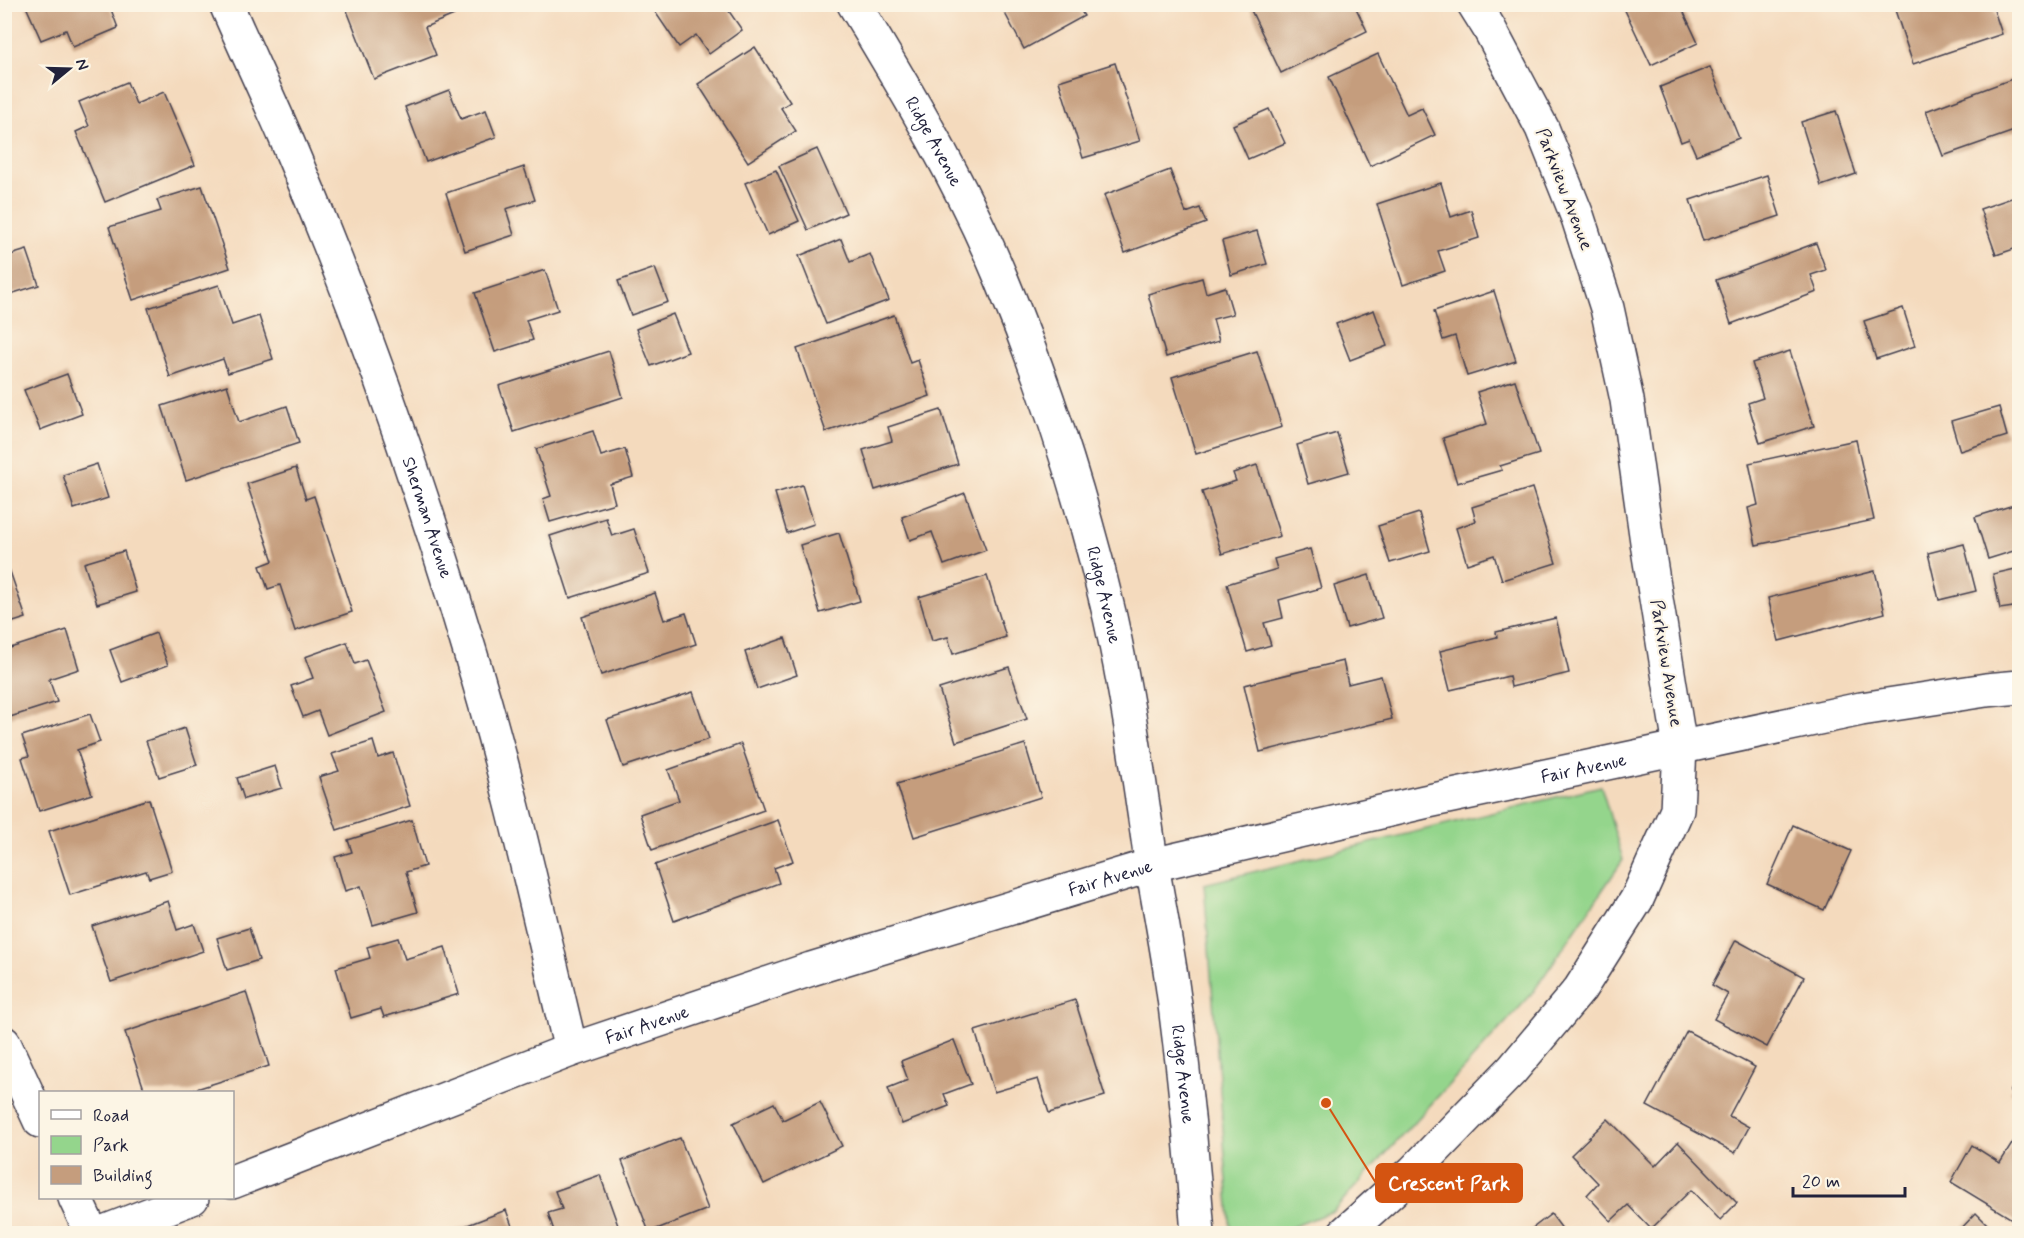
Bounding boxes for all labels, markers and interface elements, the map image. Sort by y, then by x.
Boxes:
north arrow [39,39,99,99]
text: N [70,56,93,73]
street label: Ridge Avenue [899,92,967,191]
street label: Parkview Avenue [1530,125,1598,254]
street label: Sherman Avenue [396,454,458,582]
street label: Ridge Avenue [1080,544,1126,646]
street label: Parkview Avenue [1644,598,1688,729]
street label: Fair Avenue [1539,748,1629,790]
street label: Fair Avenue [1065,855,1156,903]
street label: Fair Avenue [602,1000,692,1051]
street label: Ridge Avenue [1165,1024,1200,1125]
legend [39,1091,234,1199]
text: Road [93,1104,129,1128]
text: Park [93,1134,129,1158]
scale bar [1793,1160,1906,1198]
text: Building [93,1164,153,1190]
callout: Crescent Park [1376,1164,1522,1202]
text: 20 m [1802,1170,1840,1194]
text: Crescent Park [1388,1171,1510,1198]

